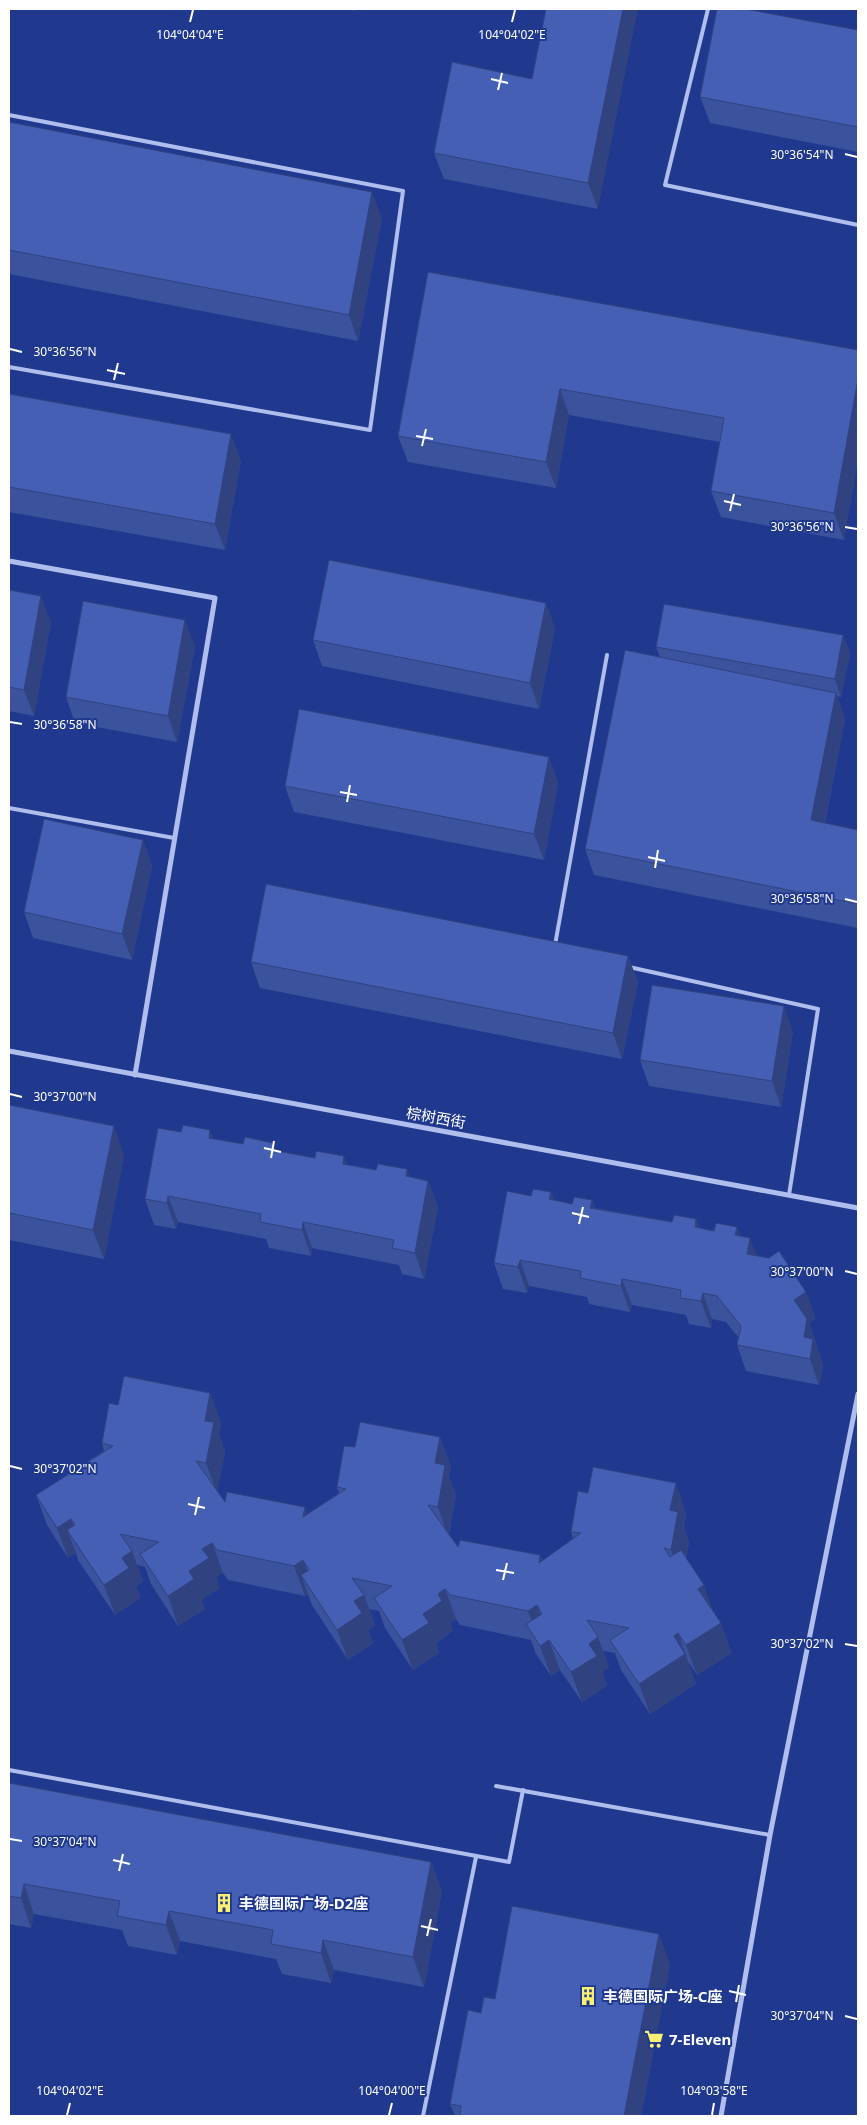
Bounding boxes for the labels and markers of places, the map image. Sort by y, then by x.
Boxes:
building icon: 丰德国际广场-D2座 [213,1892,235,1914]
place label: 丰德国际广场-D2座 [239,1893,368,1913]
building icon: 丰德国际广场-C座 [577,1985,599,2007]
place label: 丰德国际广场-C座 [603,1986,722,2006]
supermarket icon: 7-Eleven [643,2028,665,2050]
place label: 7-Eleven [669,2029,731,2049]

